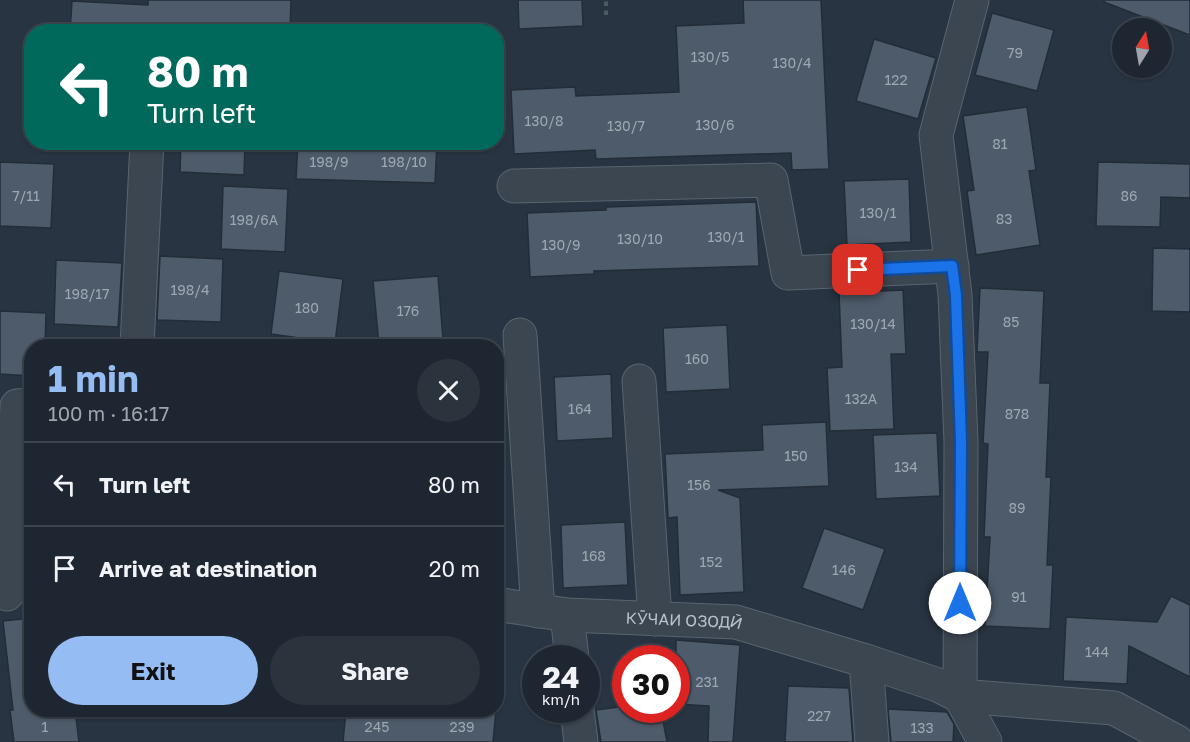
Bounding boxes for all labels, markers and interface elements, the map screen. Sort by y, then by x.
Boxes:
north arrow [1112,18,1172,78]
map controls [1112,18,1172,78]
house number: 79 [1007,44,1023,61]
text: 80 m [147,46,248,96]
icon: left [48,48,126,126]
house number: 130/5 [691,48,729,65]
house number: 130/4 [773,54,811,71]
house number: 122 [884,71,908,88]
text: Turn left [147,97,256,129]
house number: 130/8 [525,112,563,129]
house number: 130/6 [696,116,734,133]
house number: 130/7 [607,117,645,134]
house number: 81 [992,135,1008,152]
house number: 198/9 [310,153,349,170]
house number: 198/10 [381,153,427,170]
house number: 7/11 [12,187,40,204]
house number: 86 [1120,187,1138,204]
house number: 130/1 [859,204,897,221]
house number: 83 [996,210,1012,227]
house number: 198/6А [230,211,279,228]
house number: 130/1 [707,228,745,245]
house number: 130/10 [617,230,663,247]
house number: 130/9 [542,236,580,253]
pin [832,244,883,295]
icon: arrive [841,253,874,286]
house number: 198/4 [170,281,210,298]
house number: 198/17 [65,285,109,302]
house number: 180 [295,299,319,316]
house number: 176 [397,302,419,319]
house number: 85 [1003,313,1019,330]
house number: 130/14 [850,315,896,332]
house number: 160 [685,350,709,367]
text: 1 min [48,357,139,400]
button: close [417,359,480,422]
house number: 132А [845,390,878,407]
house number: 164 [568,400,592,417]
text: 100 m · 16:17 [48,401,169,425]
house number: 878 [1005,405,1029,422]
house number: 150 [784,447,808,464]
house number: 134 [894,458,918,475]
icon: left [48,468,81,501]
text: Turn left [99,471,190,498]
text: 80 m [428,471,480,498]
house number: 156 [687,476,711,493]
house number: 89 [1008,499,1026,516]
house number: 168 [582,547,606,564]
icon: arrive [48,552,81,585]
house number: 152 [699,553,723,570]
text: Arrive at destination [99,555,317,582]
text: 20 m [429,555,480,582]
house number: 146 [832,561,856,578]
position arrow [928,571,992,635]
house number: 91 [1011,588,1027,605]
street label: КӮЧАИ ОЗОДӢ [625,607,745,633]
button: Exit [48,636,258,705]
button: Share [270,636,480,705]
house number: 144 [1085,643,1109,660]
speed limit sign: 30 [612,645,690,723]
text: 24 [542,659,580,695]
house number: 231 [695,673,719,690]
text: km/h [542,690,580,708]
house number: 227 [807,707,831,724]
house number: 1 [42,718,49,735]
house number: 245 [365,718,389,735]
house number: 239 [450,718,474,735]
house number: 133 [910,719,934,736]

